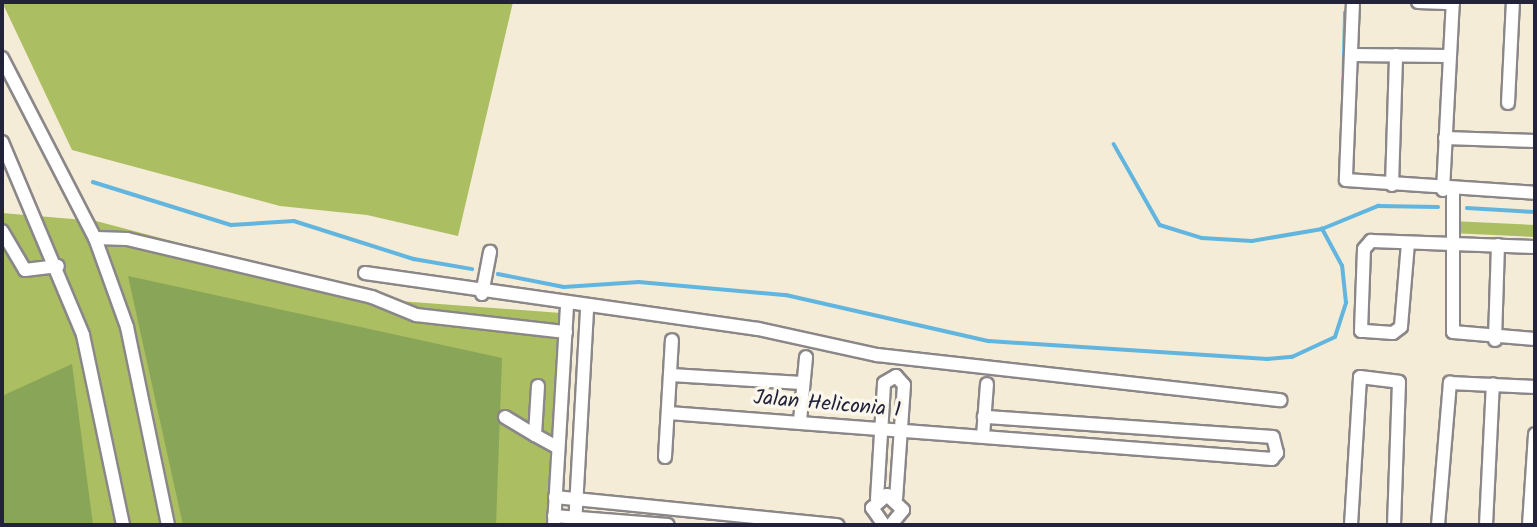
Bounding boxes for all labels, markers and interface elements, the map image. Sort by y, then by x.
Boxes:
street label: Jalan Heliconia 1 [752,386,902,424]

